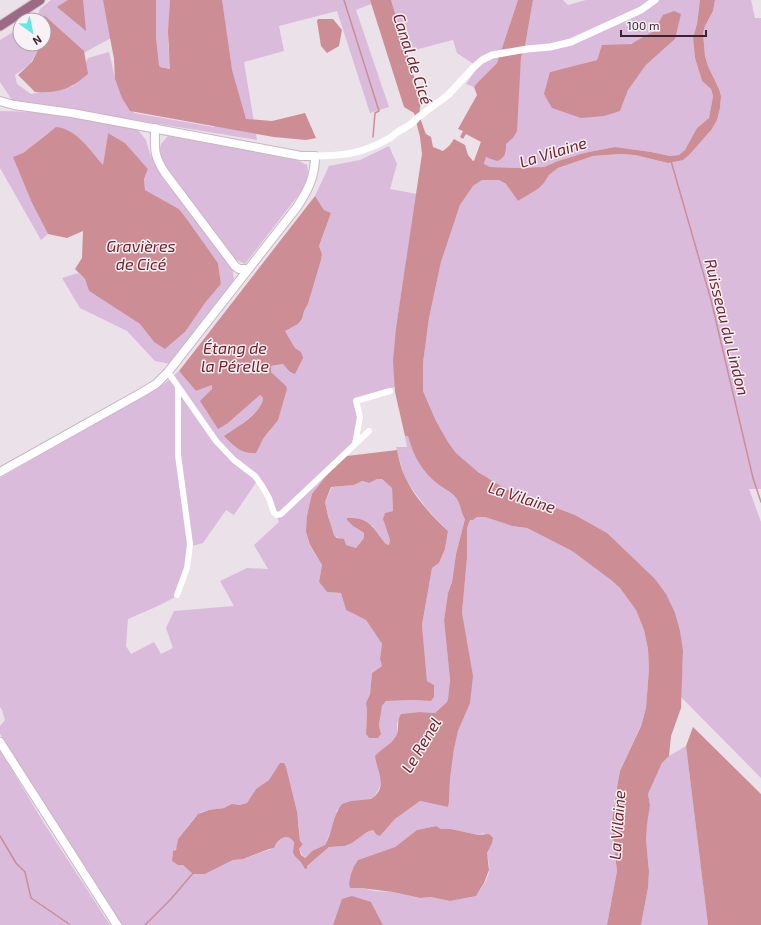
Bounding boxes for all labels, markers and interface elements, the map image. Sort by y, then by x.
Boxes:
water label: Canal de Cicé [390,11,437,107]
north arrow [12,12,52,52]
scale bar [621,12,706,38]
text: 100 m [627,18,659,32]
text: N [31,33,45,48]
water label: La Vilaine [517,132,589,171]
water label: Gravières de Cicé [106,236,176,273]
water label: Ruisseau du Lindon [701,257,754,397]
water label: Étang de la Pérelle [201,338,270,375]
water label: La Vilaine [486,477,559,516]
water label: Le Renel [397,714,444,776]
water label: La Vilaine [605,789,628,860]

